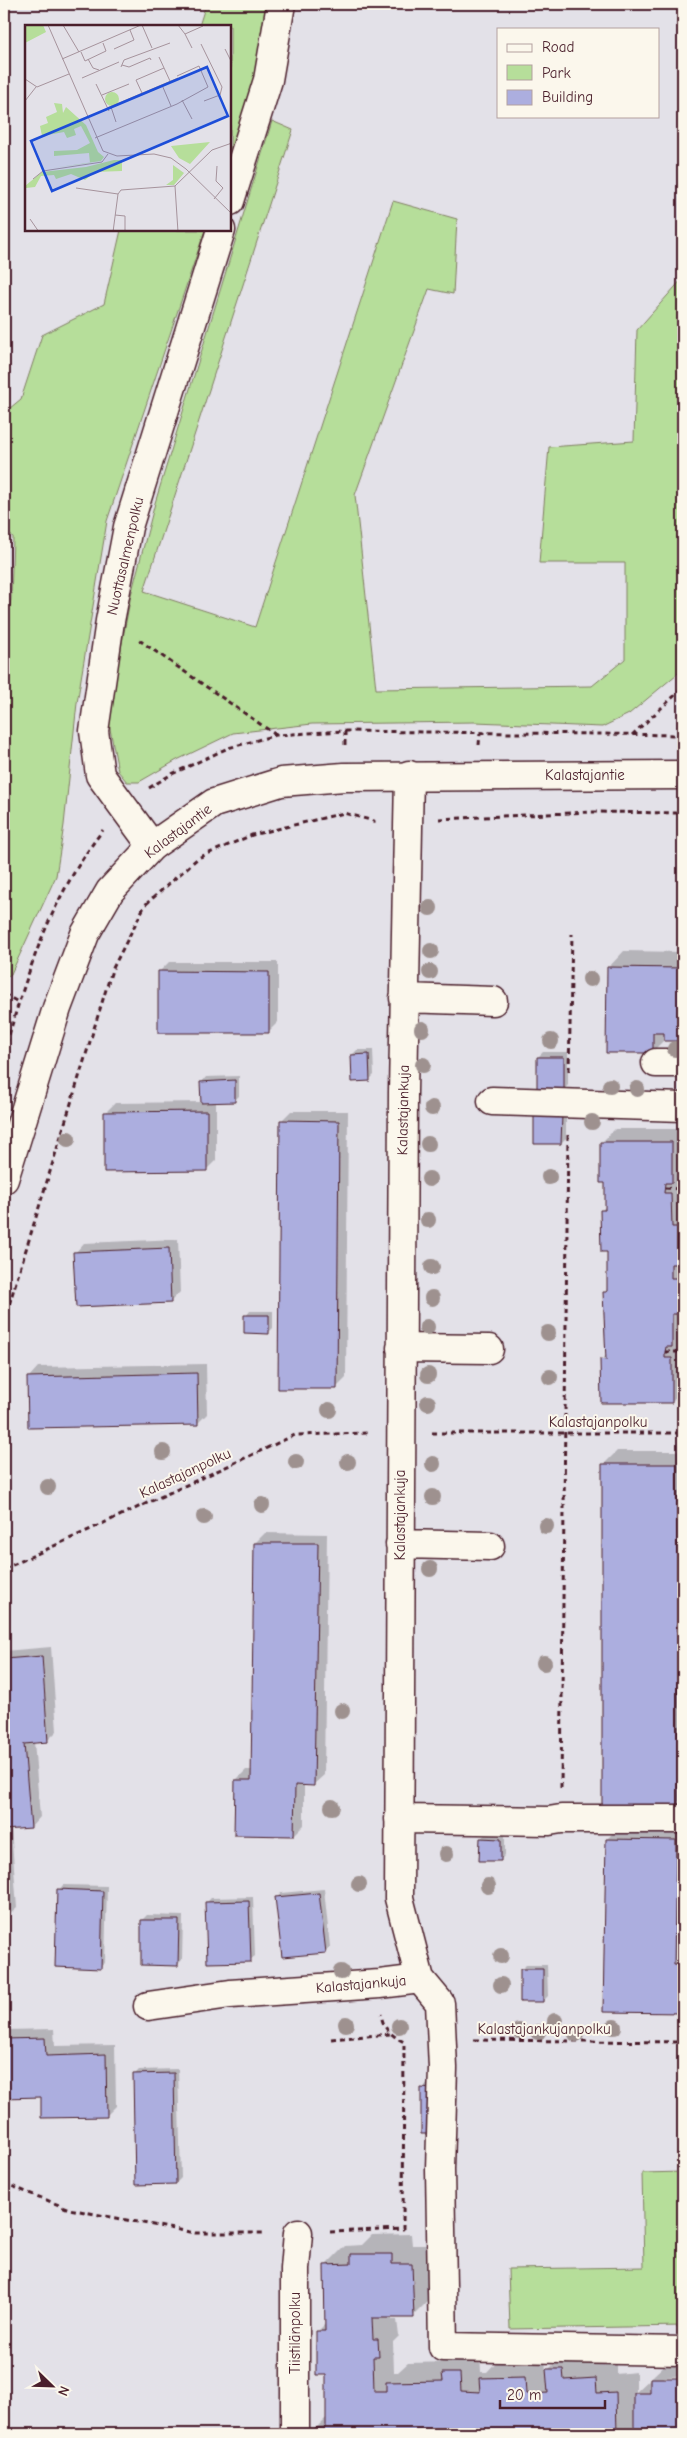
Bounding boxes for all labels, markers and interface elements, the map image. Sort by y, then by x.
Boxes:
inset map [25,25,231,231]
legend [497,28,660,118]
text: Road [542,38,574,56]
text: Park [542,64,571,82]
text: Building [542,88,593,106]
street label: Nuottasalmenpolku [103,495,147,617]
street label: Kalastajantie [545,766,625,784]
street label: Kalastajantie [141,800,216,862]
street label: Kalastajankuja [393,1064,413,1156]
street label: Kalastajanpolku [549,1413,647,1431]
street label: Kalastajanpolku [136,1444,234,1502]
street label: Kalastajankuja [391,1470,409,1560]
street label: Kalastajankuja [315,1971,407,1997]
street label: Kalastajankujanpolku [477,2020,611,2038]
street label: Tiistilänpolku [286,2292,304,2374]
north arrow [28,2360,78,2410]
scale bar [500,2378,604,2410]
text: N [54,2383,73,2398]
text: 20 m [507,2386,541,2404]

